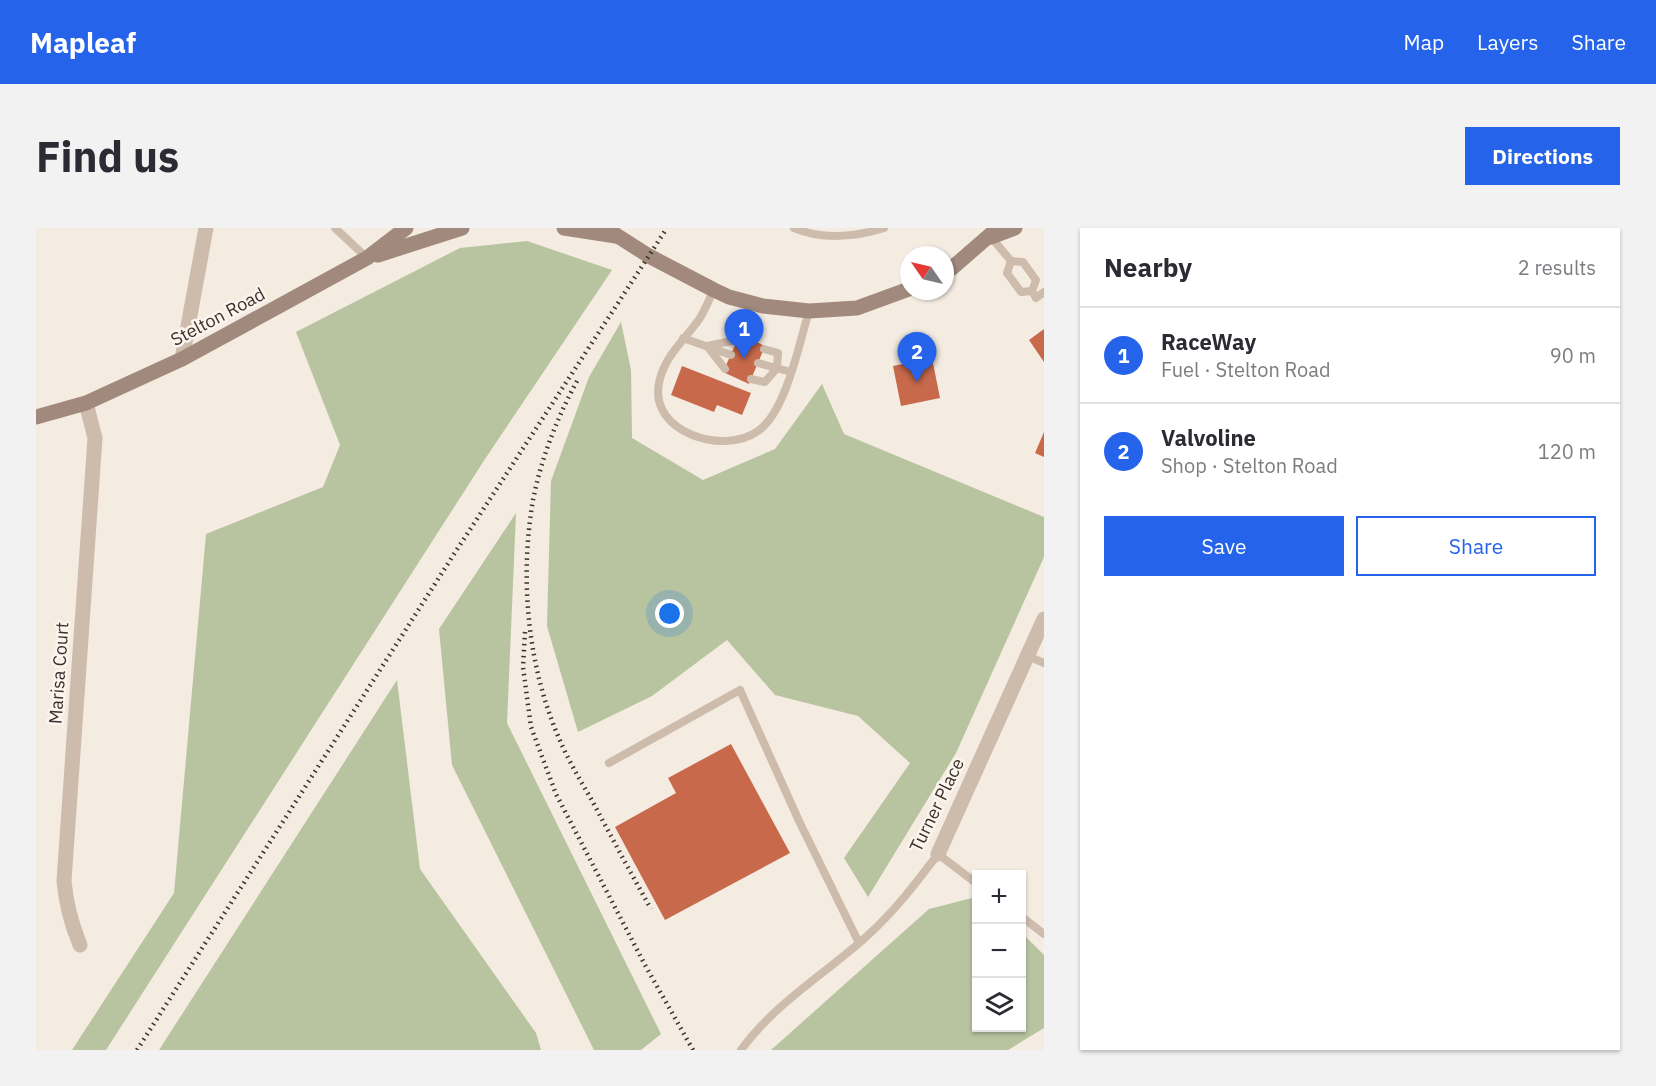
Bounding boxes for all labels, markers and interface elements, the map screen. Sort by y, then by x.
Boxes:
text: Mapleaf [30,24,136,61]
text: Map [1404,28,1444,56]
text: Layers [1477,28,1539,56]
text: Share [1572,28,1626,56]
button: Directions [1465,127,1620,185]
text: Find us [36,129,179,184]
north arrow [900,246,954,300]
text: Nearby [1104,250,1192,284]
text: 2 results [1518,254,1596,281]
street label: Stelton Road [167,282,269,351]
pin: 1 [724,310,764,359]
text: RaceWay [1161,327,1256,356]
pin: 2 [898,332,936,382]
text: 1 [1118,342,1130,369]
text: 90 m [1550,342,1596,369]
text: Fuel · Stelton Road [1161,356,1331,383]
text: Valvoline [1161,423,1256,452]
text: 2 [1118,438,1130,465]
text: 120 m [1538,438,1596,465]
text: Shop · Stelton Road [1161,452,1338,479]
button: Save [1104,516,1344,576]
button: Share [1356,516,1596,576]
your location [655,599,684,628]
street label: Marisa Court [43,621,74,725]
street label: Turner Place [904,754,969,855]
map controls [972,870,1026,1032]
button: + [972,870,1026,924]
button: − [972,924,1026,978]
button: layers [972,978,1026,1032]

